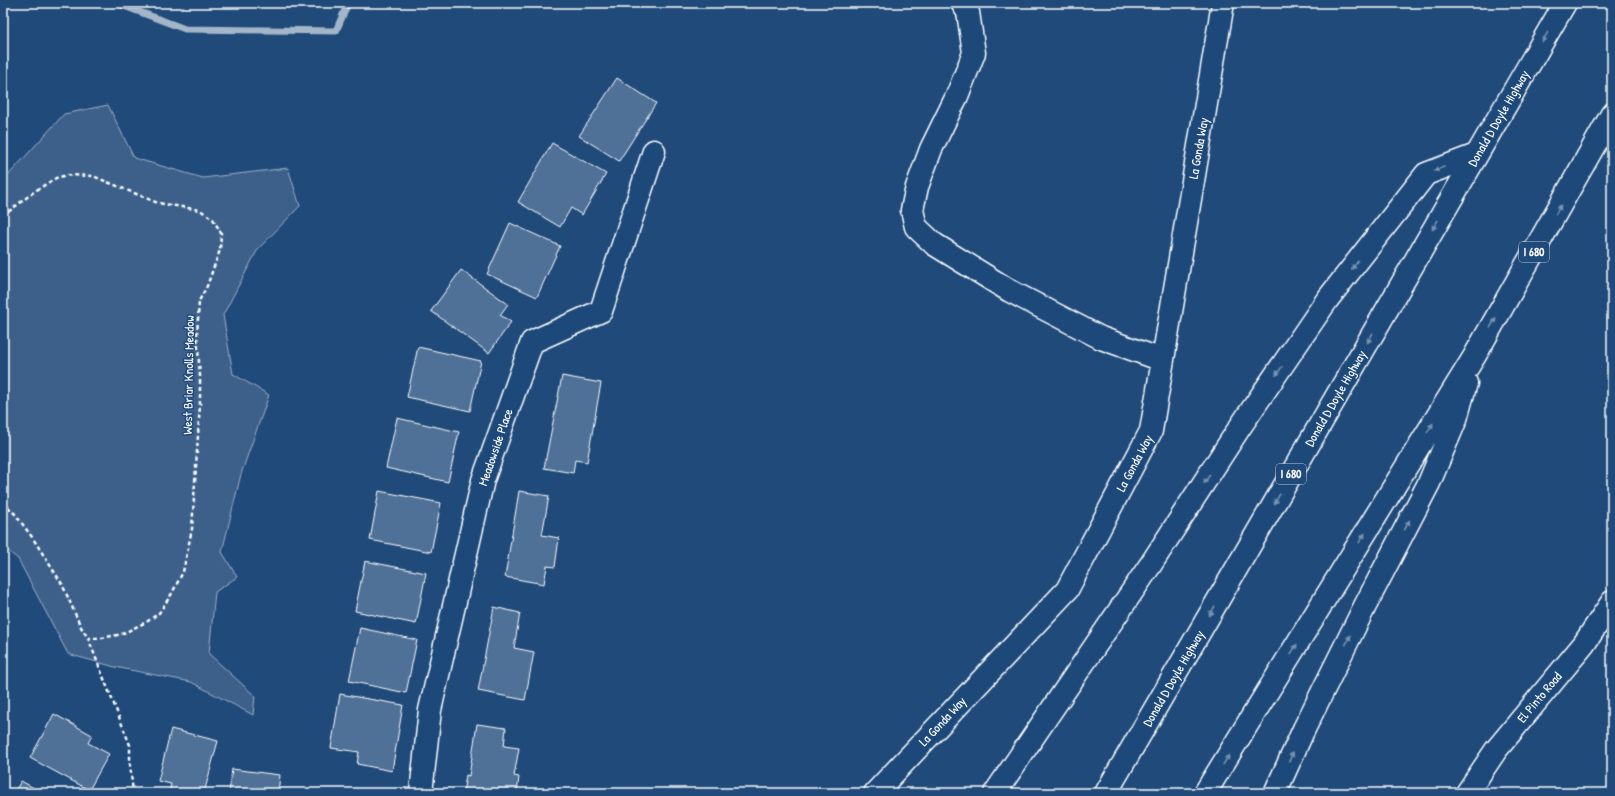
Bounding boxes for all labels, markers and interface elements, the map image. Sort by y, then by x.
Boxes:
one-way arrow [1541,31,1548,43]
street label: Donald D Doyle Highway [1463,66,1533,169]
street label: La Gonda Way [1184,115,1212,180]
one-way arrow [1433,167,1445,173]
one-way arrow [1554,204,1561,216]
one-way arrow [1432,219,1439,231]
road number: I 680 [1519,242,1549,262]
one-way arrow [1350,260,1359,271]
street label: West Briar Knolls Meadow [178,315,198,435]
one-way arrow [1490,317,1497,329]
one-way arrow [1367,332,1374,344]
street label: Donald D Doyle Highway [1300,346,1370,449]
one-way arrow [1275,366,1283,376]
street label: Meadowside Place [473,406,517,488]
one-way arrow [1427,422,1434,434]
street label: La Gonda Way [1111,431,1157,495]
road number: I 680 [1276,464,1306,484]
one-way arrow [1203,473,1210,485]
one-way arrow [1273,493,1280,505]
one-way arrow [1404,519,1410,530]
one-way arrow [1358,533,1366,543]
one-way arrow [1208,605,1215,617]
street label: Donald D Doyle Highway [1138,626,1208,729]
one-way arrow [1345,635,1351,646]
one-way arrow [1290,644,1298,654]
street label: El Pinto Road [1512,668,1566,726]
street label: La Gonda Way [914,692,970,750]
one-way arrow [1289,751,1295,763]
one-way arrow [1222,754,1229,766]

